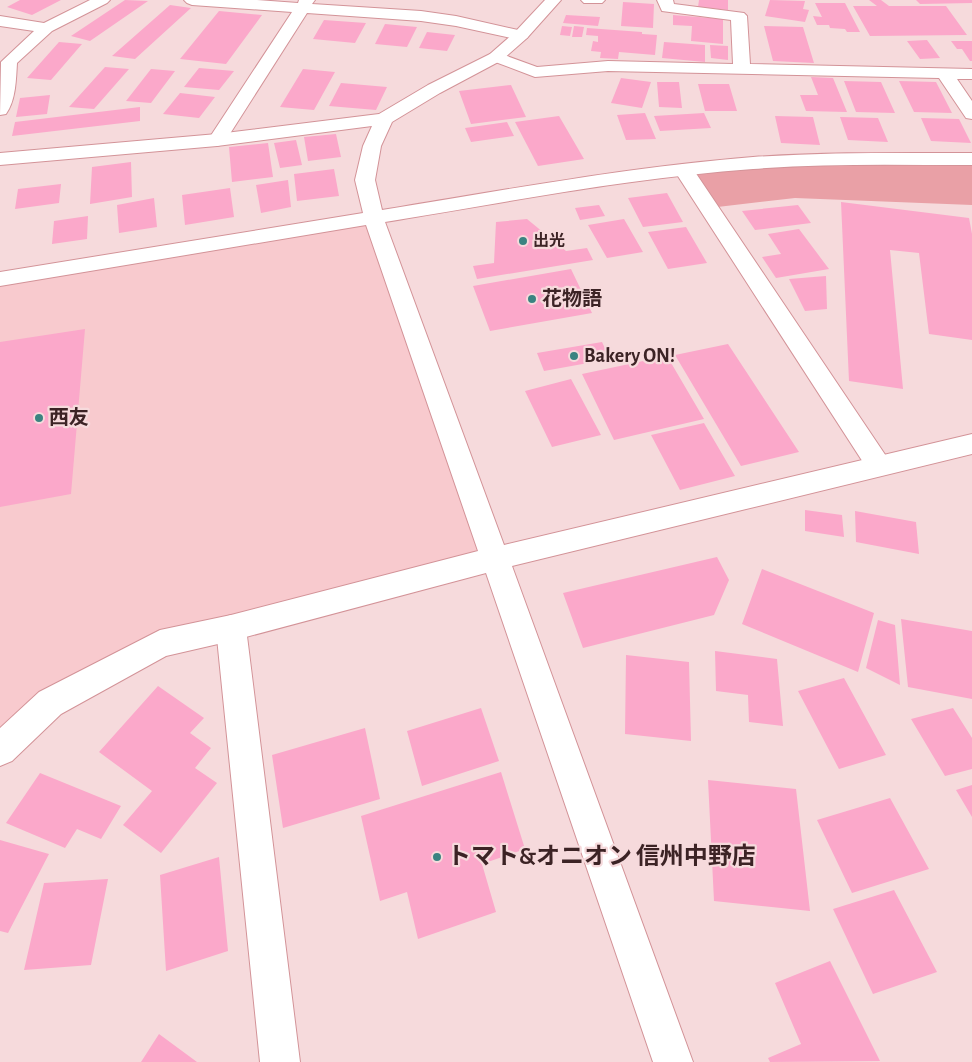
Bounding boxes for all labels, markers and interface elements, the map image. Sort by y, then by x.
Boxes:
place label: 出光 [533,232,565,249]
marker: 出光 [517,235,529,247]
place label: 花物語 [542,287,602,309]
marker: 花物語 [526,293,538,305]
place label: Bakery ON! [584,346,675,366]
marker: Bakery ON! [568,350,580,362]
place label: 西友 [49,407,89,428]
marker: 西友 [33,412,45,424]
place label: トマト&オニオン 信州中野店 [447,843,756,869]
marker: トマト&オニオン 信州中野店 [431,851,443,863]

